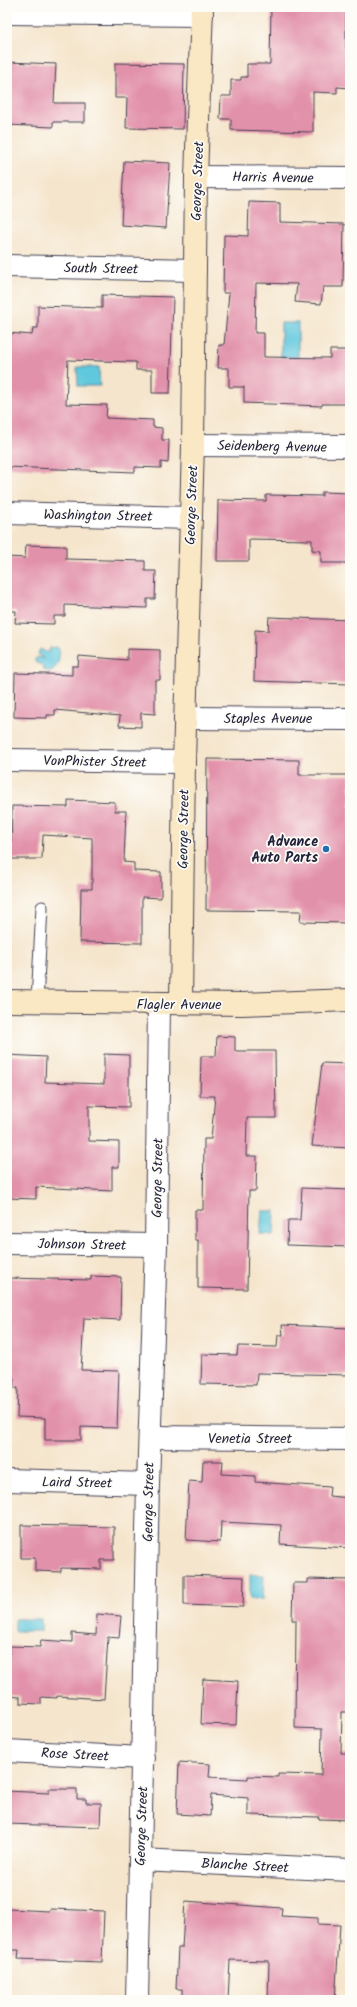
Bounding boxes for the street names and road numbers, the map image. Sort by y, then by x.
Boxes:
street label: George Street [186,140,210,221]
street label: Harris Avenue [232,166,315,190]
street label: South Street [64,257,139,281]
street label: Seidenberg Avenue [217,435,328,459]
street label: George Street [180,464,204,545]
street label: Washington Street [43,504,153,528]
street label: Staples Avenue [224,708,313,730]
street label: VonPhister Street [43,750,147,774]
street label: George Street [172,788,196,869]
street label: Flagler Avenue [136,994,222,1016]
street label: George Street [146,1137,170,1218]
street label: Johnson Street [37,1233,127,1257]
street label: Venetia Street [208,1428,293,1450]
street label: George Street [137,1461,161,1542]
street label: Laird Street [42,1471,113,1495]
street label: Rose Street [40,1742,110,1768]
street label: George Street [130,1785,154,1866]
street label: Blanche Street [201,1853,290,1879]

